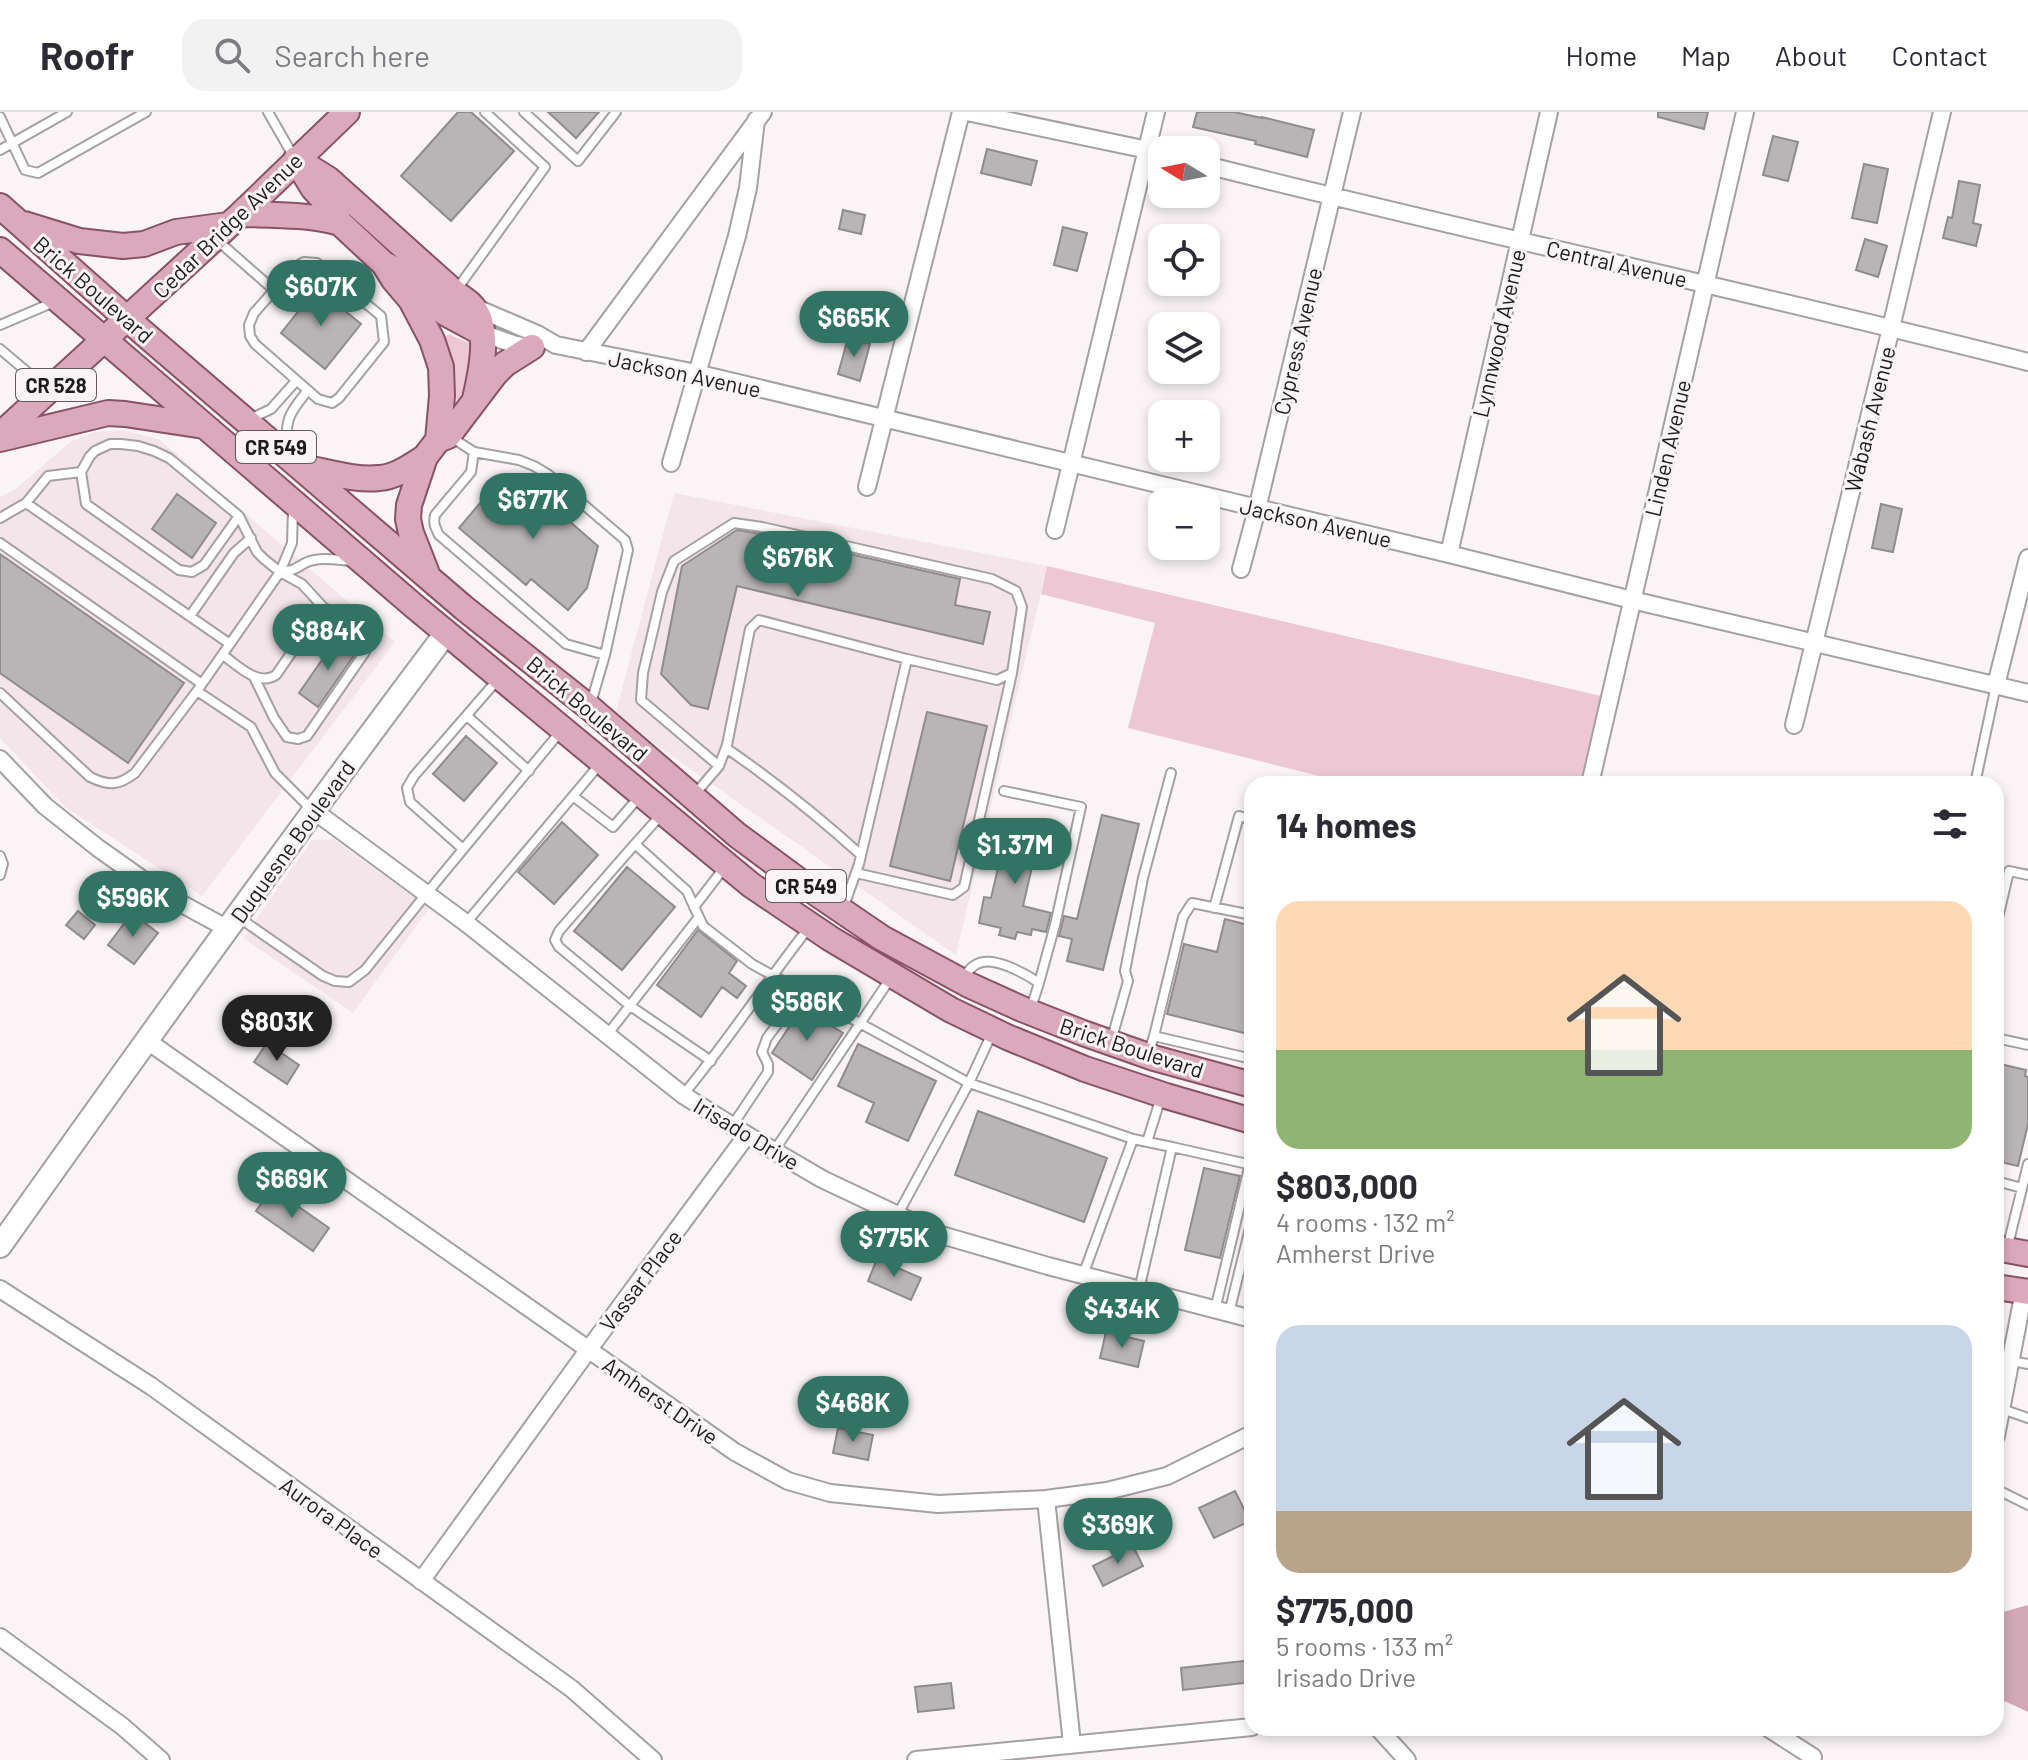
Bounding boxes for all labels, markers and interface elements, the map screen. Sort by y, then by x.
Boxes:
search box [182,19,742,91]
text: Roofr [40,32,134,78]
icon: search [210,33,254,77]
text: Search here [274,37,430,73]
text: Home [1566,38,1637,72]
text: Map [1681,38,1731,72]
text: About [1775,38,1847,72]
text: Contact [1891,38,1988,72]
north arrow [1148,136,1220,208]
map controls [1148,136,1220,560]
street label: Cedar Bridge Avenue [147,147,307,303]
button: locate [1148,224,1220,296]
street label: Brick Boulevard [29,230,159,348]
street label: Central Avenue [1544,234,1690,292]
street label: Lynnwood Avenue [1466,246,1530,420]
pin: $607K [265,260,377,328]
street label: Cypress Avenue [1267,265,1327,417]
text: $607K [285,270,357,301]
pin: $665K [798,291,910,359]
text: $665K [817,301,891,332]
button: layers [1148,312,1220,384]
street label: Wabash Avenue [1838,343,1900,495]
street label: Jackson Avenue [606,344,764,402]
road number: CR 528 [16,369,96,401]
street label: Linden Avenue [1639,377,1695,519]
button: + [1148,400,1220,472]
road number: CR 549 [236,431,316,463]
pin: $677K [477,473,589,541]
text: $677K [498,483,568,514]
button: − [1148,488,1220,560]
street label: Jackson Avenue [1238,492,1394,552]
pin: $676K [742,531,854,599]
text: $676K [762,541,834,572]
pin: $884K [272,604,384,672]
text: $884K [290,614,366,645]
street label: Brick Boulevard [522,650,654,766]
street label: Duquesne Boulevard [224,755,360,927]
icon: filters [1928,802,1972,846]
text: 14 homes [1276,804,1417,845]
pin: $1.37M [950,818,1080,886]
text: $1.37M [977,828,1053,859]
road number: CR 549 [766,870,846,902]
pin: $596K [77,871,189,939]
text: $596K [97,881,169,912]
icon: home [1552,953,1696,1097]
pin: $586K [751,975,863,1043]
text: $586K [770,985,844,1016]
pin: $803K [221,995,333,1063]
text: $803K [240,1005,314,1036]
street label: Brick Boulevard [1057,1012,1207,1082]
street label: Irisado Drive [689,1091,805,1175]
pin: $669K [236,1152,348,1220]
text: $669K [256,1162,328,1193]
text: $803,000 [1276,1165,1418,1206]
text: 4 rooms · 132 m² [1276,1206,1455,1237]
pin: $775K [838,1211,950,1279]
text: $775K [859,1221,929,1252]
street label: Vassar Place [593,1224,687,1336]
text: Amherst Drive [1276,1237,1435,1268]
pin: $434K [1066,1282,1178,1350]
text: $434K [1084,1292,1160,1323]
street label: Amherst Drive [598,1351,724,1449]
pin: $468K [797,1376,909,1444]
icon: home [1552,1377,1696,1521]
text: $468K [816,1386,890,1417]
street label: Aurora Place [275,1471,389,1563]
pin: $369K [1062,1498,1174,1566]
text: $369K [1082,1508,1154,1539]
text: $775,000 [1276,1589,1414,1630]
text: 5 rooms · 133 m² [1276,1630,1453,1661]
text: Irisado Drive [1276,1661,1416,1692]

